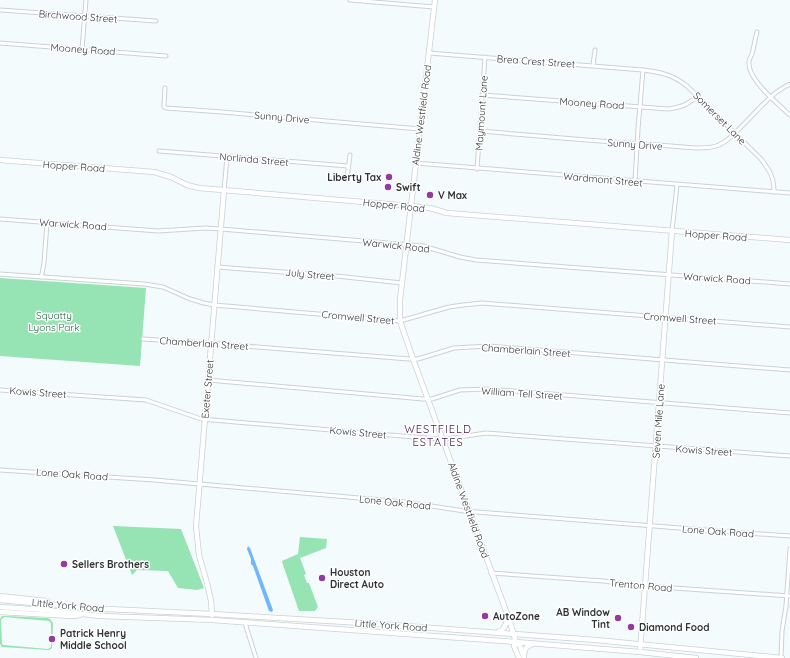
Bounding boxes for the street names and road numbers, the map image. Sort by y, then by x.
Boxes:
street label: Birchwood Street [38,7,118,26]
street label: Mooney Road [50,41,116,58]
street label: Brea Crest Street [496,52,576,71]
street label: Aldine Westfield Road [409,64,434,166]
street label: Maymount Lane [472,75,491,151]
street label: Somerset Lane [690,89,749,148]
street label: Mooney Road [559,95,625,112]
street label: Sunny Drive [254,109,310,126]
street label: Sunny Drive [607,136,663,153]
street label: Norlinda Street [219,150,290,169]
street label: Hopper Road [42,158,106,175]
street label: Wardmont Street [563,170,644,189]
street label: Hopper Road [362,196,426,215]
street label: Warwick Road [39,216,107,233]
street label: Hopper Road [684,227,748,244]
street label: Warwick Road [362,235,430,256]
street label: July Street [285,266,336,283]
street label: Warwick Road [683,270,751,287]
street label: Cromwell Street [321,308,396,327]
street label: Cromwell Street [643,309,718,328]
street label: Chamberlain Street [159,334,250,353]
street label: Chamberlain Street [481,341,572,360]
street label: Exeter Street [198,359,217,419]
street label: Seven Mile Lane [649,383,668,459]
street label: Kowis Street [9,384,67,401]
street label: William Tell Street [481,384,564,403]
street label: Kowis Street [329,424,388,442]
street label: Kowis Street [675,442,733,459]
street label: Aldine Westfield Road [445,460,492,560]
street label: Lone Oak Road [36,465,108,483]
street label: Lone Oak Road [358,492,431,513]
street label: Lone Oak Road [682,522,754,540]
street label: Trenton Road [609,576,673,595]
street label: Little York Road [31,596,105,615]
street label: Little York Road [354,616,428,635]

